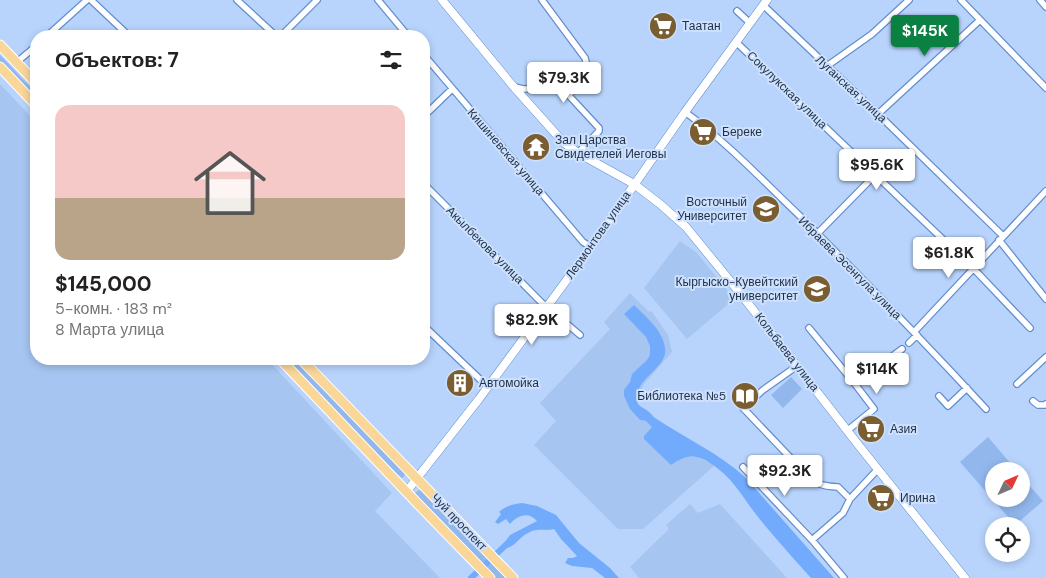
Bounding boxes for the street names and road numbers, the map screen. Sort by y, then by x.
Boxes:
street label: Сокулукская улица [743,48,831,133]
street label: Луганская улица [812,52,890,127]
street label: Кишиневская улица [464,105,548,199]
street label: Лермонтова улица [562,188,635,282]
street label: Акылбекова улица [443,203,527,287]
street label: Ибраева Эсенгула улица [795,213,905,323]
street label: Кольбаева улица [751,309,823,395]
street label: Чуй проспект [428,490,491,554]

